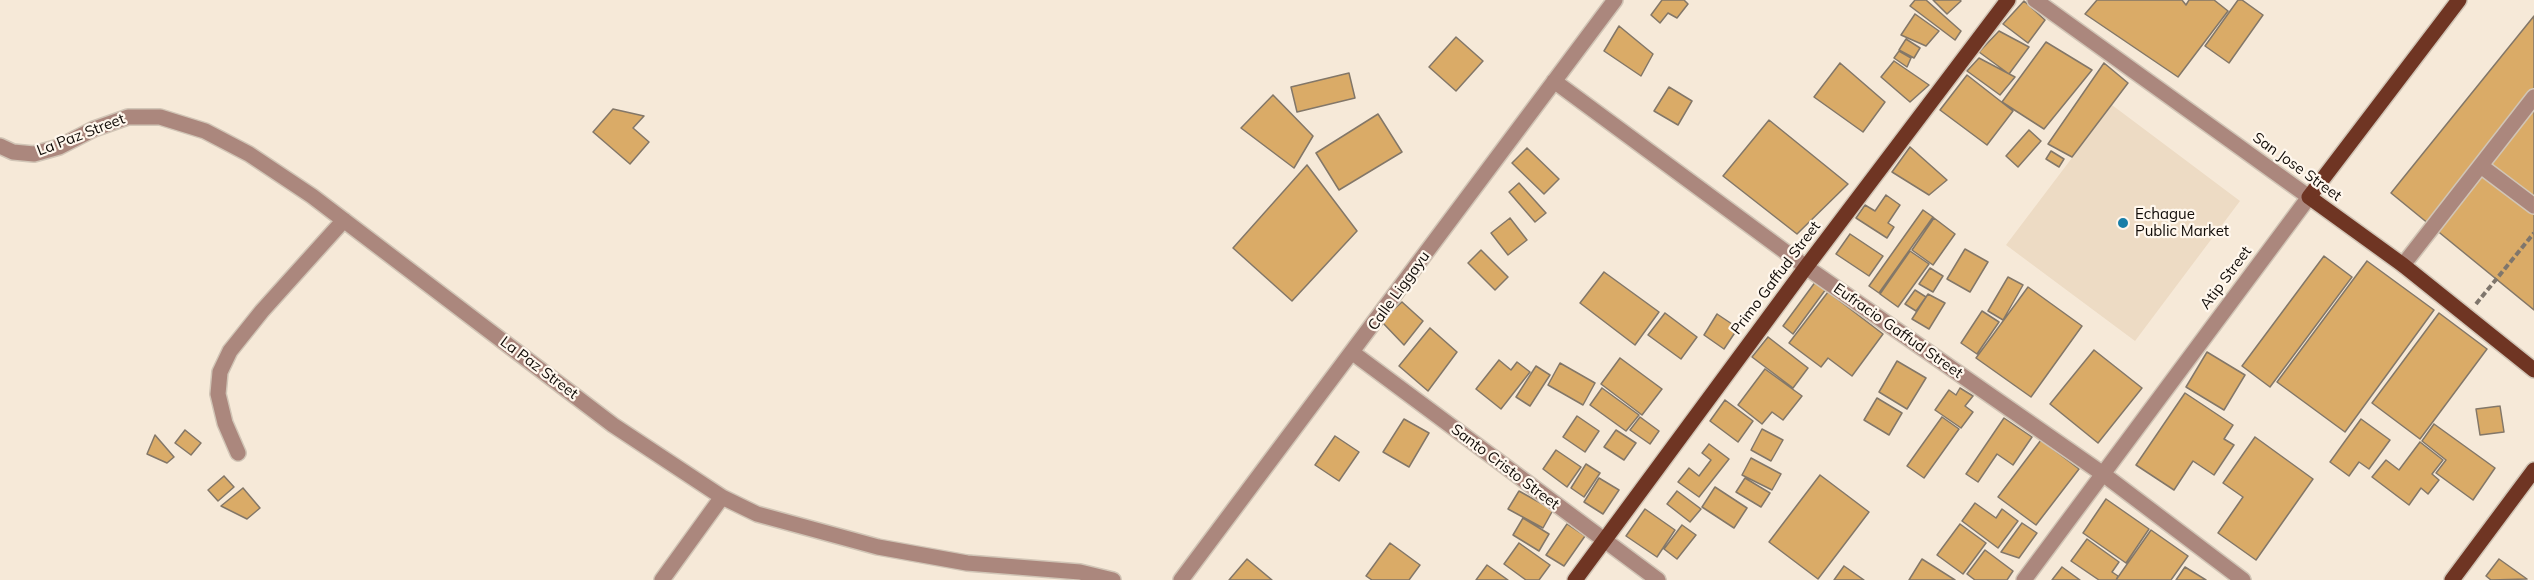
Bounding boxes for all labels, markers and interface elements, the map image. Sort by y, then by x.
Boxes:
street label: La Paz Street [35,110,127,160]
street label: San Jose Street [2249,129,2345,205]
place label: Echague Public Market [2135,205,2229,240]
marker: Echague Public Market [2116,216,2130,230]
street label: Primo Gaffud Street [1728,218,1824,338]
street label: Atip Street [2197,243,2255,313]
street label: Calle Liggayu [1364,248,1434,334]
street label: Eufracio Gaffud Street [1830,280,1966,382]
street label: La Paz Street [497,333,581,403]
street label: Santo Cristo Street [1447,421,1563,513]

